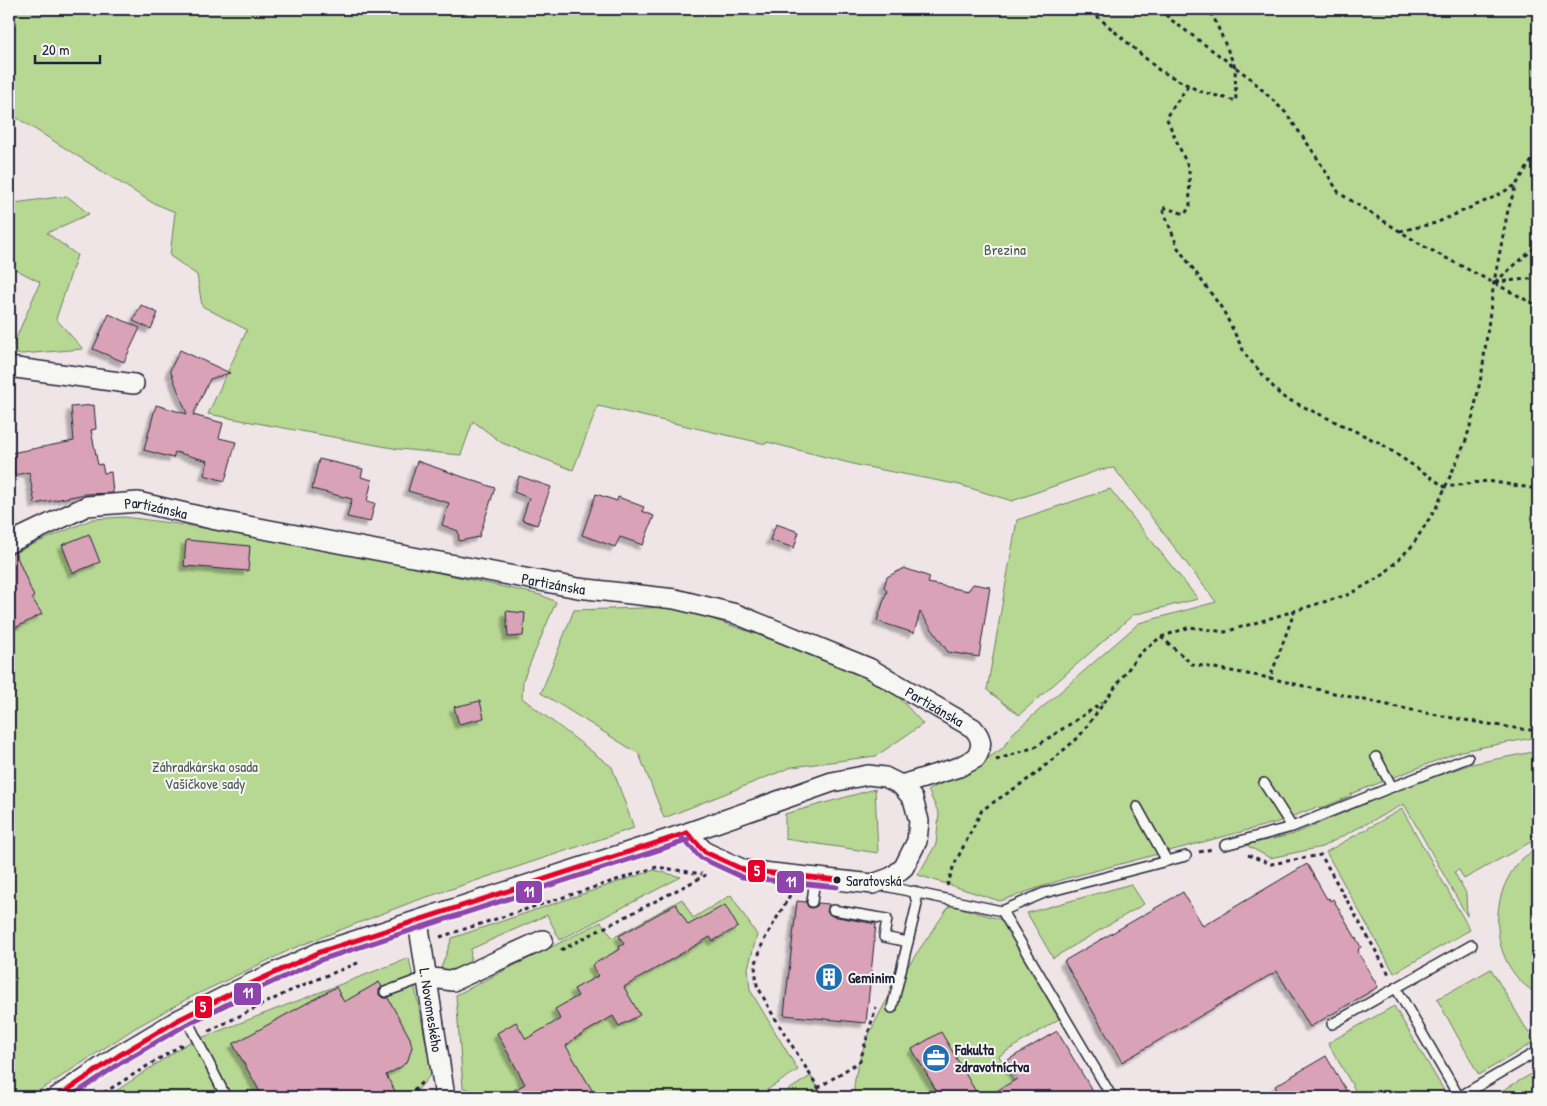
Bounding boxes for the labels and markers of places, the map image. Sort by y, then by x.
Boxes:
place label: Saratovská [846,871,902,890]
marker: Saratovská [832,875,842,885]
building icon: Geminim [814,962,844,992]
place label: Geminim [848,967,895,988]
place label: Fakulta zdravotníctva [954,1039,1029,1077]
office icon: Fakulta zdravotníctva [921,1043,951,1073]

